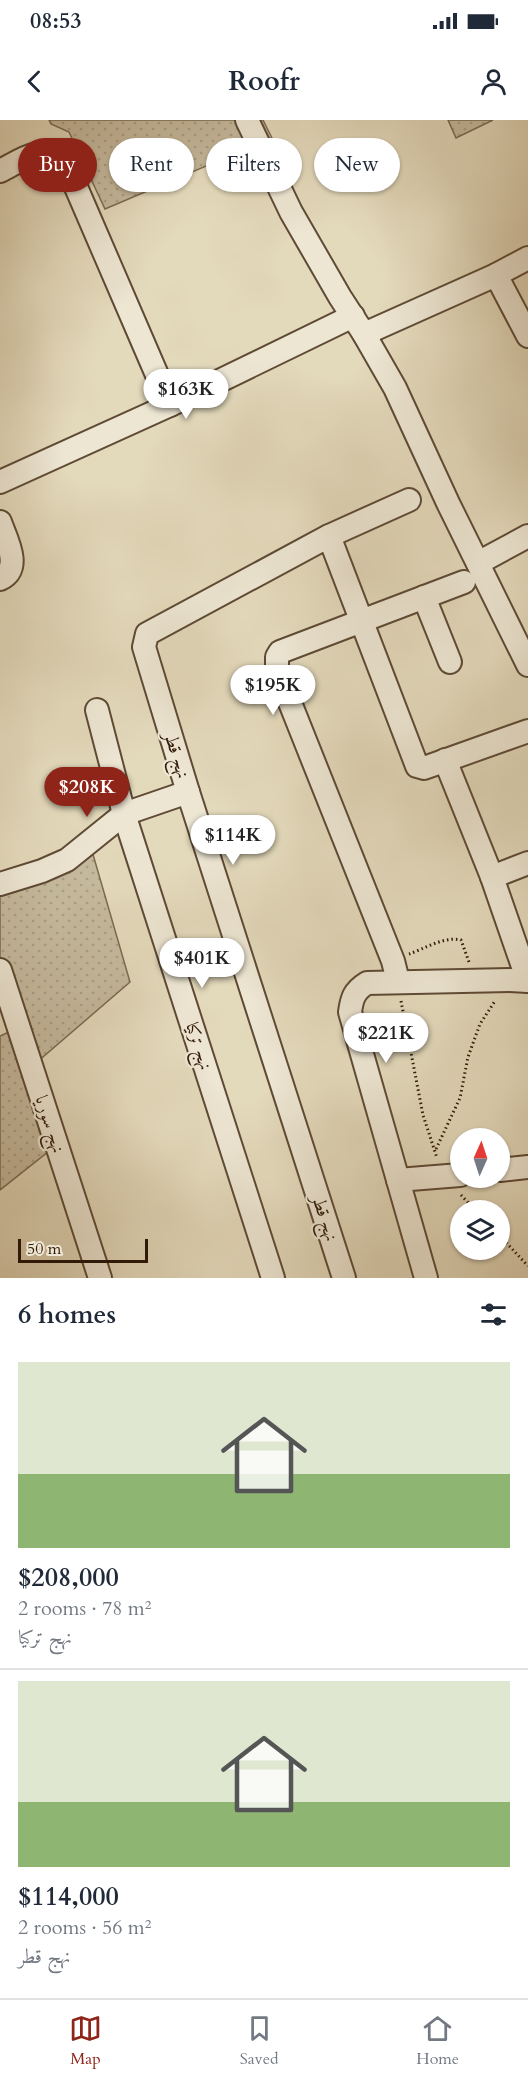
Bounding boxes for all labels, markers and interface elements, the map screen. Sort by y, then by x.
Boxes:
text: 08:53 [30,6,81,36]
text: Roofr [228,63,300,100]
icon: back [18,65,51,98]
icon: person [477,65,510,98]
chip: Buy [18,138,97,192]
chip: Rent [109,138,194,192]
chip: Filters [206,138,302,192]
chip: New [314,138,400,192]
pin: $163K [144,369,228,420]
text: $163K [157,375,215,402]
pin: $195K [231,665,315,716]
text: $195K [244,671,302,698]
street label: نهج قطر [154,727,195,782]
pin: $208K [45,767,129,818]
text: $208K [58,773,116,800]
pin: $114K [191,815,275,866]
text: $114K [204,821,262,848]
pin: $401K [160,938,244,989]
text: $401K [173,944,231,971]
pin: $221K [344,1013,428,1064]
street label: نهج تركيا [176,1019,218,1074]
text: $221K [357,1019,415,1046]
street label: نهج سوريا [26,1092,71,1157]
north arrow [450,1128,510,1188]
map controls [450,1128,510,1260]
street label: نهج قطر [302,1190,344,1245]
button: layers [450,1200,510,1260]
scale bar [18,1236,148,1264]
text: 50 m [27,1238,61,1260]
text: 6 homes [18,1297,116,1332]
icon: filters [477,1298,510,1331]
icon: home [210,1401,318,1509]
text: $208,000 [18,1560,119,1595]
text: 2 rooms · 78 m² [18,1595,151,1622]
text: نهج تركيا [18,1624,72,1651]
icon: home [210,1720,318,1828]
text: $114,000 [18,1879,119,1914]
text: 2 rooms · 56 m² [18,1914,151,1941]
text: نهج قطر [18,1943,71,1970]
tab: Map [69,2012,102,2070]
tab: Saved [240,2012,278,2070]
tab: Home [416,2012,459,2070]

